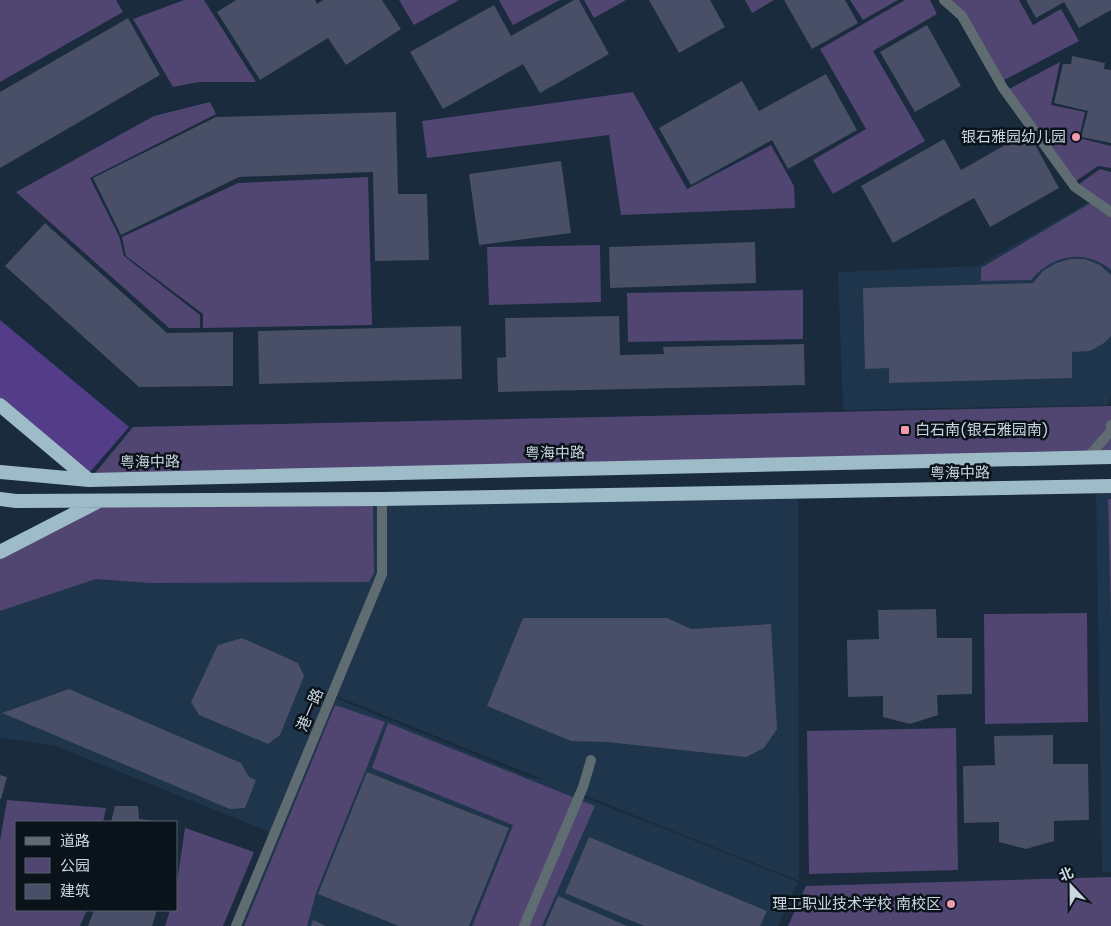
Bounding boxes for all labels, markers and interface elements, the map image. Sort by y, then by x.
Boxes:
place label: 银石雅园幼儿园 [961,126,1066,147]
marker: 银石雅园幼儿园 [1070,131,1082,143]
place label: 白石南(银石雅园南) [915,419,1049,440]
marker: 白石南(银石雅园南) [899,424,911,436]
street label: 粤海中路 [525,441,585,464]
street label: 粤海中路 [120,450,180,473]
street label: 粤海中路 [930,461,990,484]
street label: 港一路 [291,685,328,735]
legend [15,821,178,911]
text: 道路 [60,830,90,851]
text: 公园 [60,855,90,876]
north arrow [1046,861,1096,911]
text: 北 [1056,862,1076,886]
text: 建筑 [60,880,90,901]
place label: 理工职业技术学校 南校区 [772,893,941,914]
marker: 理工职业技术学校 南校区 [945,898,957,910]

